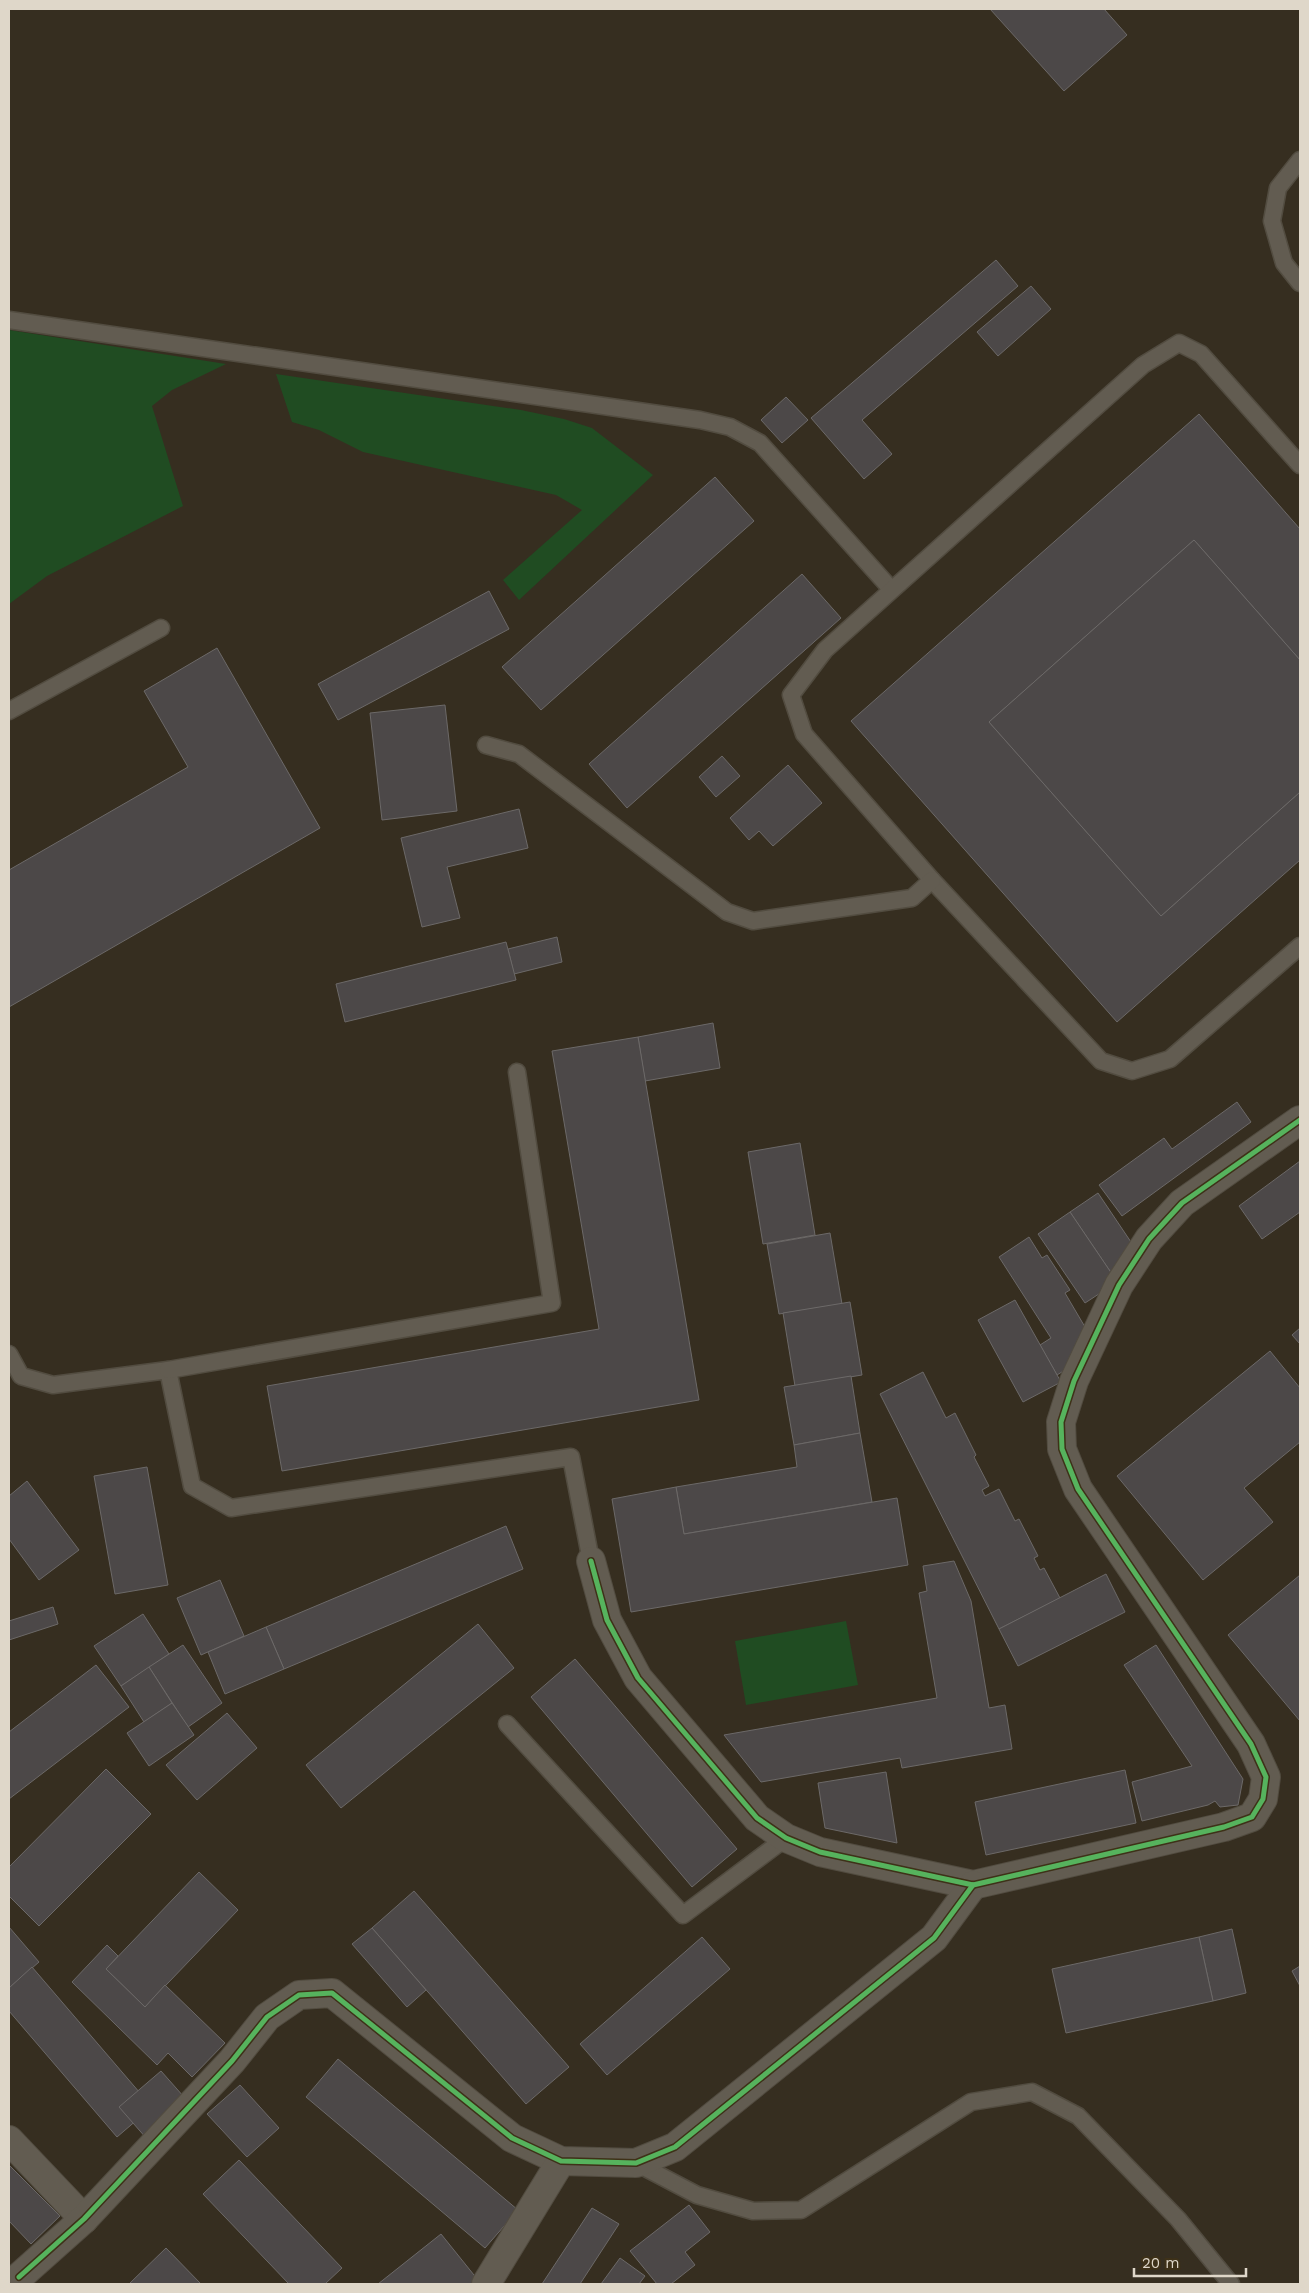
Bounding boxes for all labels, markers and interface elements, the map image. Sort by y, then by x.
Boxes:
scale bar [1134,2246,1246,2278]
text: 20 m [1142,2254,1180,2272]

